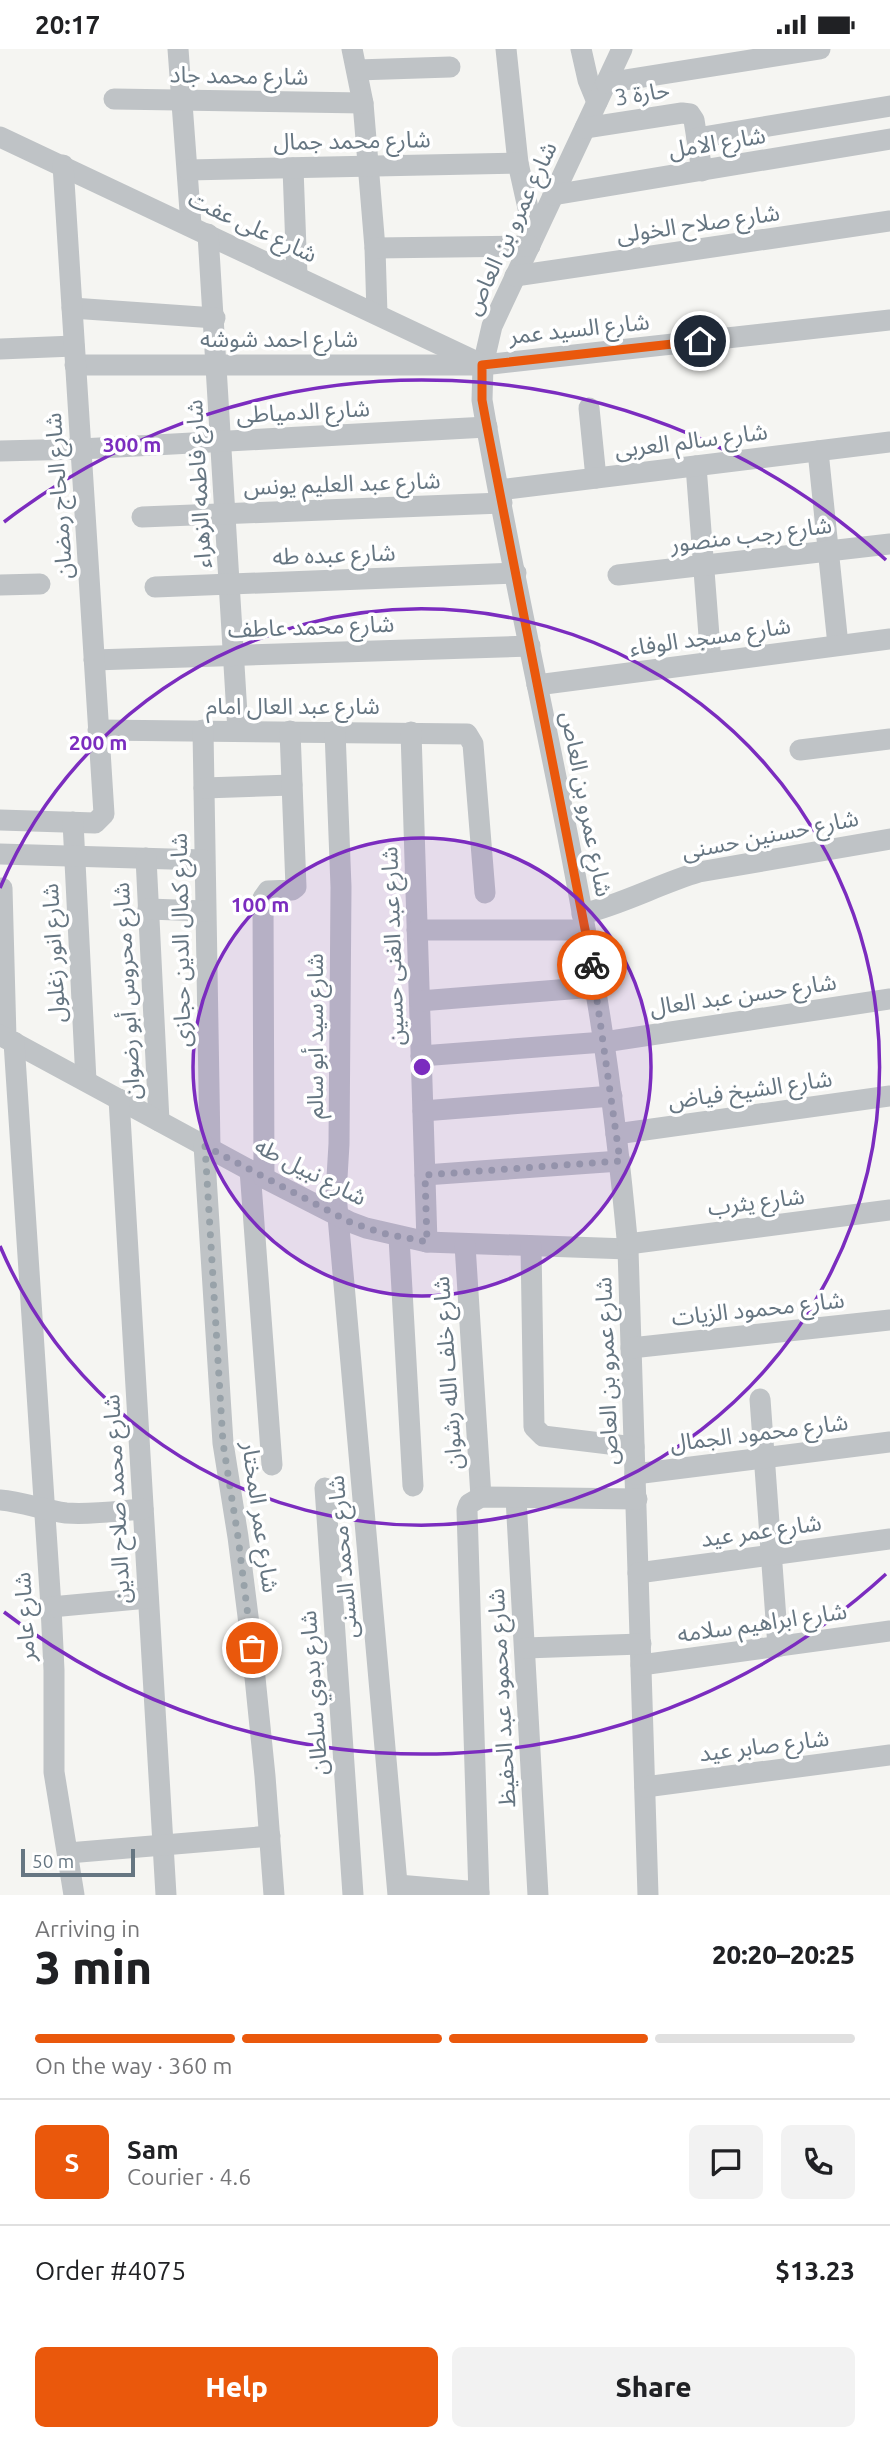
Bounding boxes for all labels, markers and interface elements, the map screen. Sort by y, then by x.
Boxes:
text: 20:17 [35,10,100,39]
street label: شارع محمد جاد [169,61,309,94]
street label: حارة 3 [613,76,672,112]
street label: شارع الامل [667,122,768,167]
street label: شارع محمد جمال [273,126,431,159]
street label: شارع عمرو بن العاص [459,138,566,321]
street label: شارع على عفت [183,185,321,271]
street label: شارع صلاح الخولى [615,199,782,252]
street label: شارع السيد عمر [507,308,651,353]
pin [670,311,730,371]
icon: home [681,322,719,360]
street label: شارع احمد شوشه [200,326,358,356]
street label: شارع الدمياطى [236,395,371,432]
street label: شارع فاطمه الزهراء [181,399,220,569]
street label: شارع الحاج رمضان [40,412,81,580]
street label: شارع سالم العربى [613,418,770,467]
text: 300 m [103,432,161,456]
street label: شارع عبد العليم يونس [243,467,441,504]
street label: شارع رجب منصور [668,512,834,561]
street label: شارع عبده طه [272,539,396,574]
street label: شارع محمد عاطف [227,611,395,646]
street label: شارع مسجد الوفاء [628,612,793,665]
street label: شارع عبد العال امام [206,693,380,724]
street label: شارع عمرو بن العاص [552,709,617,900]
text: 200 m [69,730,127,754]
street label: شارع حسنين حسنى [679,805,862,868]
street label: شارع كمال الدين حجازى [166,833,199,1047]
street label: شارع عبد الغنى حسين [376,846,413,1046]
street label: شارع محروس أبو رضوان [107,881,149,1100]
street label: شارع انور زغلول [37,882,74,1023]
text: 100 m [231,892,289,916]
courier [557,930,627,1000]
icon: bike [573,946,611,984]
street label: شارع سيد أبو سالم [301,953,332,1119]
street label: شارع حسن عبد العال [648,969,839,1024]
centre of rings [410,1055,434,1079]
street label: شارع الشيخ فياض [666,1065,834,1118]
street label: شارع نبيل طه [249,1132,371,1214]
street label: شارع يثرب [706,1183,807,1224]
street label: شارع خلف الله رشوان [428,1275,471,1471]
street label: شارع عمرو بن العاص [590,1276,627,1465]
street label: شارع محمود الزيات [670,1287,846,1334]
street label: شارع محمد صلاح الدين [98,1393,139,1604]
street label: شارع محمود الجمال [668,1409,850,1460]
street label: شارع عمر المختار [233,1439,284,1595]
street label: شارع محمد السنى [322,1474,367,1640]
street label: شارع عمر عيد [699,1509,824,1556]
street label: شارع عامر [9,1571,44,1663]
street label: شارع محمود عبد الحفيظ [483,1588,524,1808]
street label: شارع ابراهيم سلامه [676,1598,849,1651]
street label: شارع بدوي سلطان [295,1609,337,1776]
pin [222,1618,282,1678]
icon: bag [233,1629,271,1667]
street label: شارع صابر عيد [698,1725,831,1770]
scale bar [21,1846,135,1878]
text: 50 m [32,1850,74,1872]
text: Arriving in [35,1916,140,1941]
text: 20:20–20:25 [712,1940,855,1969]
text: 3 min [35,1941,152,1993]
text: On the way · 360 m [35,2053,232,2078]
button: chat [689,2125,763,2199]
button: phone [781,2125,855,2199]
text: Sam [127,2135,179,2164]
text: S [65,2148,79,2177]
text: Courier · 4.6 [127,2164,251,2189]
text: Order #4075 [35,2256,186,2285]
text: $13.23 [775,2256,855,2285]
button: Help [35,2347,438,2427]
button: Share [452,2347,855,2427]

